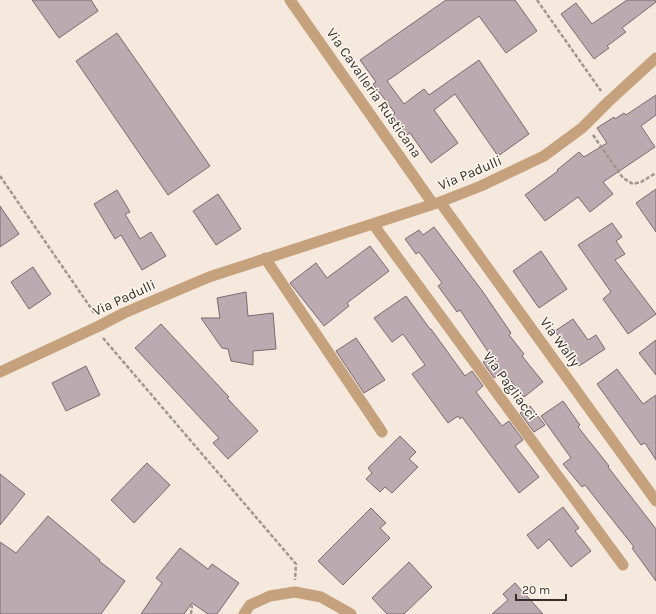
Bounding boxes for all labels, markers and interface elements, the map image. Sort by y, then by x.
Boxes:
street label: Via Cavalleria Rusticana [323,25,425,161]
street label: Via Padulli [436,152,504,194]
street label: Via Padulli [90,276,158,320]
street label: Via Wally [536,314,584,371]
street label: Via Pagliacci [479,348,541,424]
scale bar [516,576,566,602]
text: 20 m [522,583,550,597]

